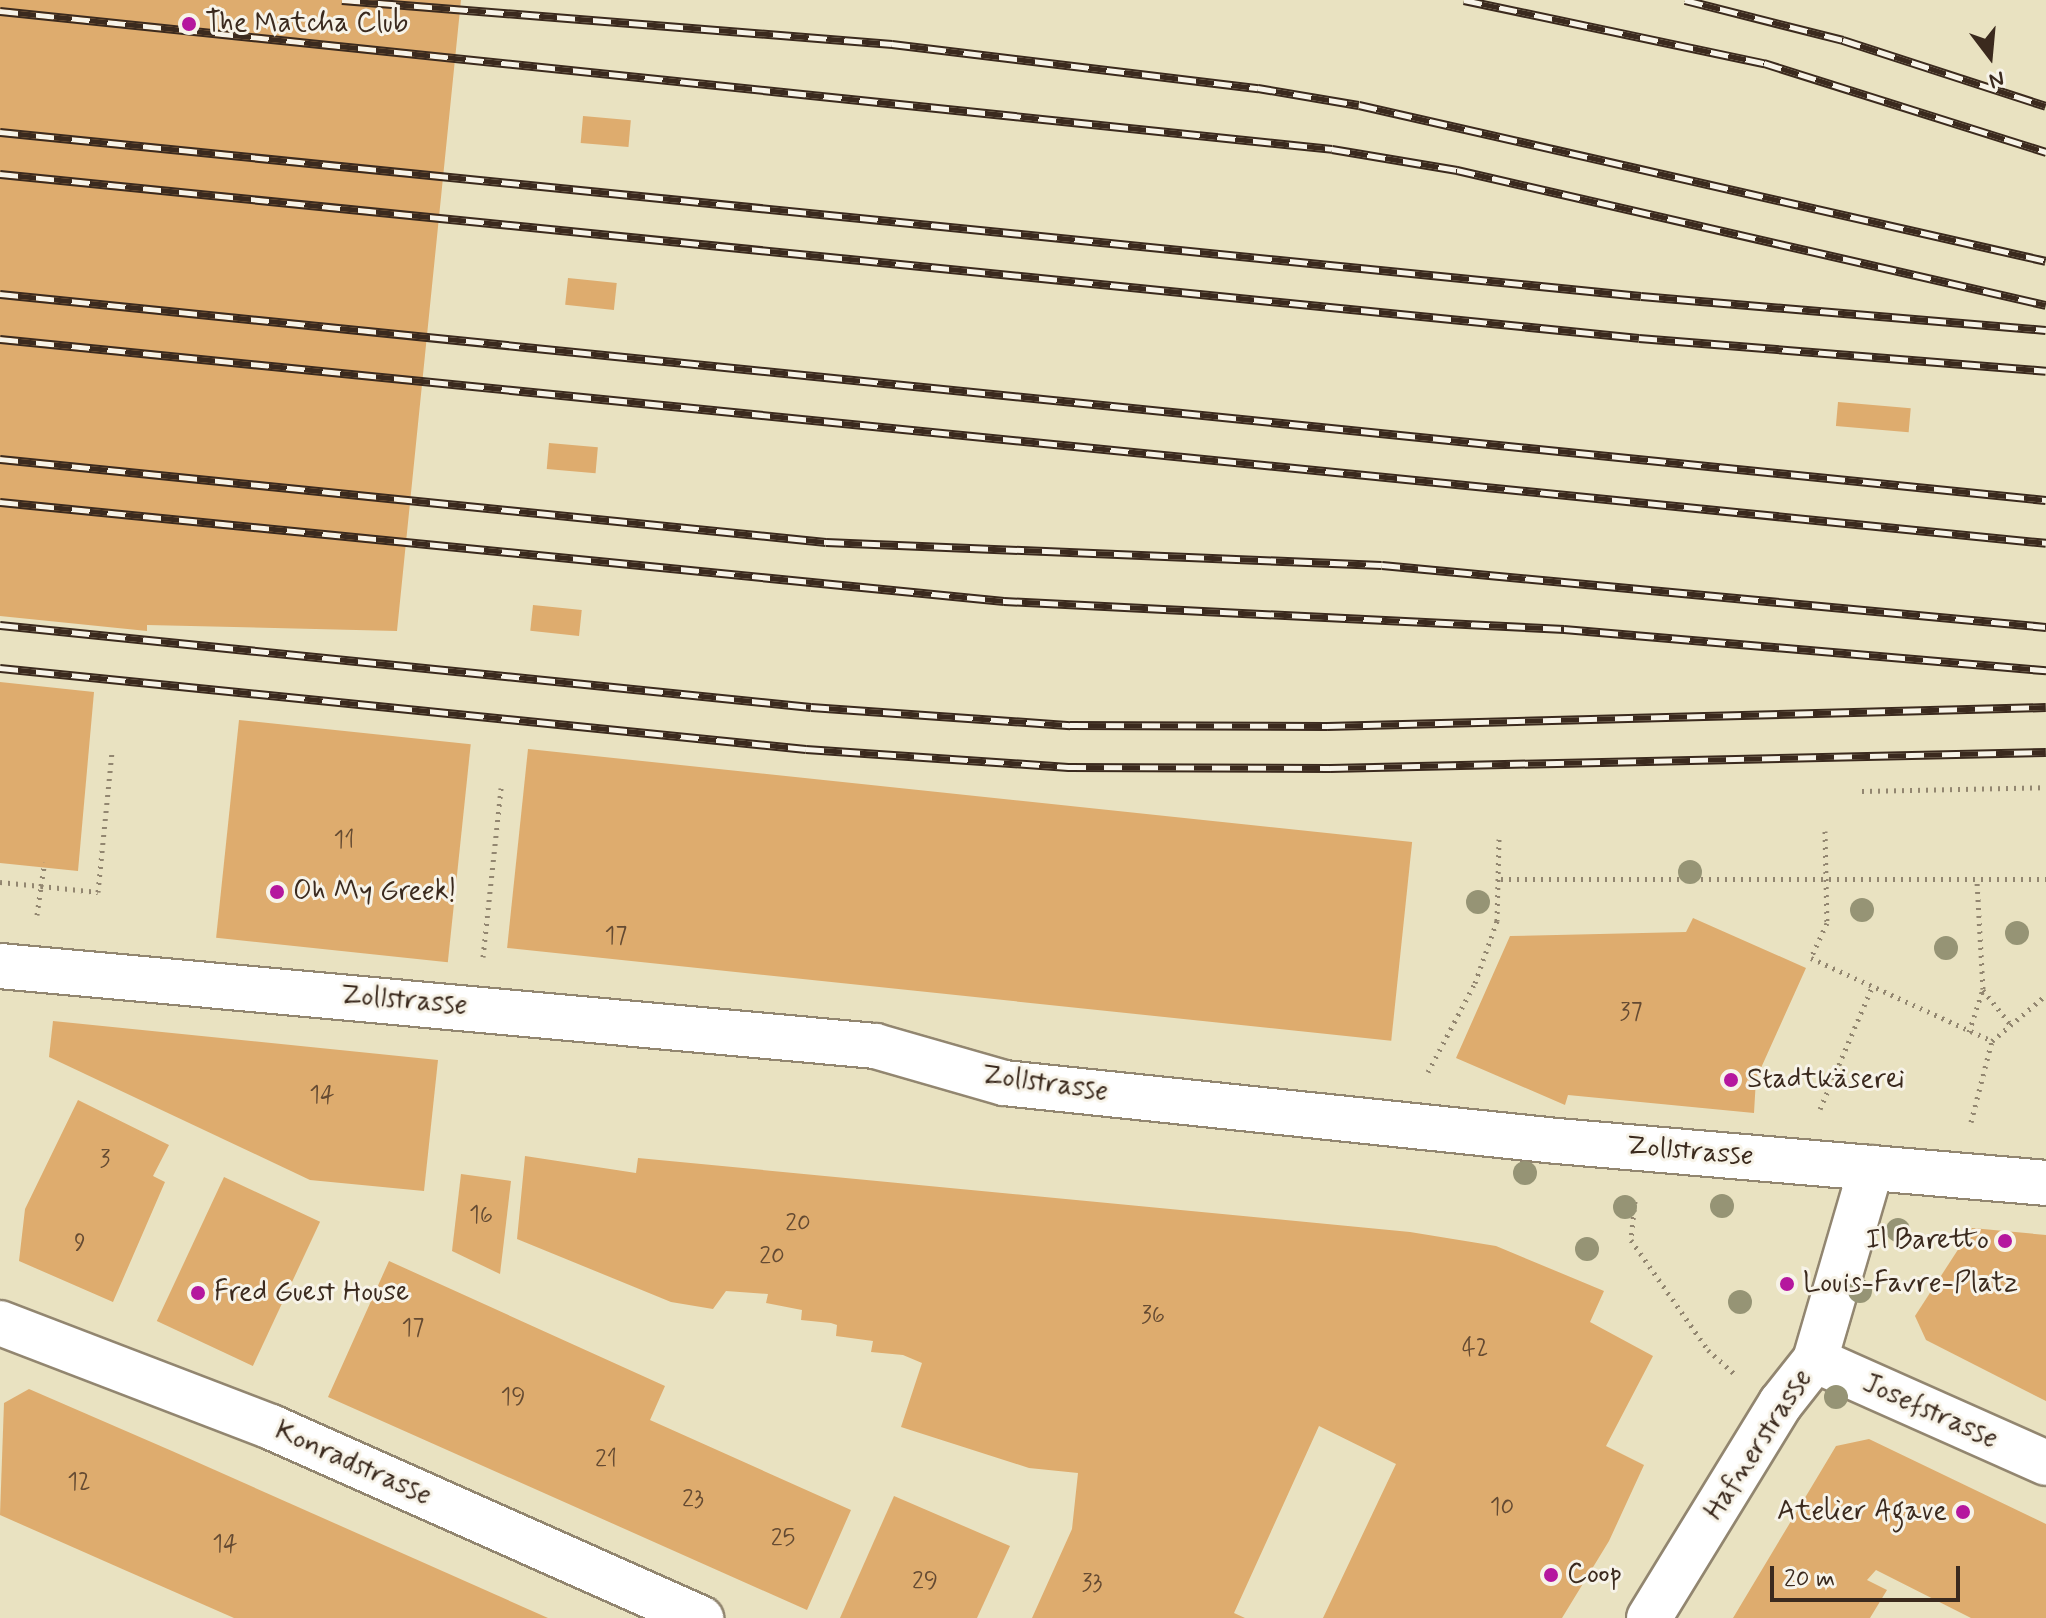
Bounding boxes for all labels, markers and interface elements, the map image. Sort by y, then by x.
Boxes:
place label: The Matcha Club [205,7,408,41]
marker: The Matcha Club [180,15,198,33]
north arrow [1950,16,2030,96]
text: N [1986,64,2008,95]
house number: 11 [333,827,355,855]
place label: Oh My Greek! [293,875,455,909]
marker: Oh My Greek! [268,883,286,901]
house number: 17 [605,923,627,951]
street label: Zollstrasse [339,979,469,1023]
house number: 37 [1620,999,1642,1027]
street label: Zollstrasse [980,1059,1110,1109]
place label: Stadtkäserei [1747,1063,1905,1097]
marker: Stadtkäserei [1722,1071,1740,1089]
house number: 14 [309,1082,335,1110]
street label: Zollstrasse [1625,1130,1755,1174]
house number: 3 [100,1146,110,1174]
house number: 16 [469,1202,493,1230]
house number: 20 [785,1210,811,1238]
place label: Il Baretto [1864,1224,1989,1258]
house number: 9 [74,1230,86,1258]
marker: Il Baretto [1996,1232,2014,1250]
house number: 20 [759,1243,785,1271]
place label: Louis-Favre-Platz [1803,1267,2018,1301]
marker: Louis-Favre-Platz [1778,1275,1796,1293]
place label: Fred Guest House [214,1276,411,1310]
marker: Fred Guest House [189,1284,207,1302]
house number: 36 [1141,1302,1165,1330]
house number: 17 [402,1315,424,1343]
house number: 42 [1462,1335,1488,1363]
street label: Hafnerstrasse [1698,1363,1820,1527]
street label: Josefstrasse [1857,1367,2003,1457]
house number: 19 [500,1384,526,1412]
street label: Konradstrasse [269,1414,437,1514]
house number: 21 [595,1446,617,1474]
house number: 12 [67,1469,91,1497]
house number: 23 [682,1486,704,1514]
house number: 10 [1490,1494,1514,1522]
place label: Atelier Agave [1779,1495,1947,1529]
marker: Atelier Agave [1954,1503,1972,1521]
house number: 25 [771,1525,795,1553]
house number: 14 [212,1531,238,1559]
scale bar [1774,1550,1964,1600]
place label: Coop [1567,1558,1622,1592]
text: 20 m [1784,1564,1835,1595]
marker: Coop [1542,1566,1560,1584]
house number: 29 [912,1568,938,1596]
house number: 33 [1082,1570,1102,1598]

